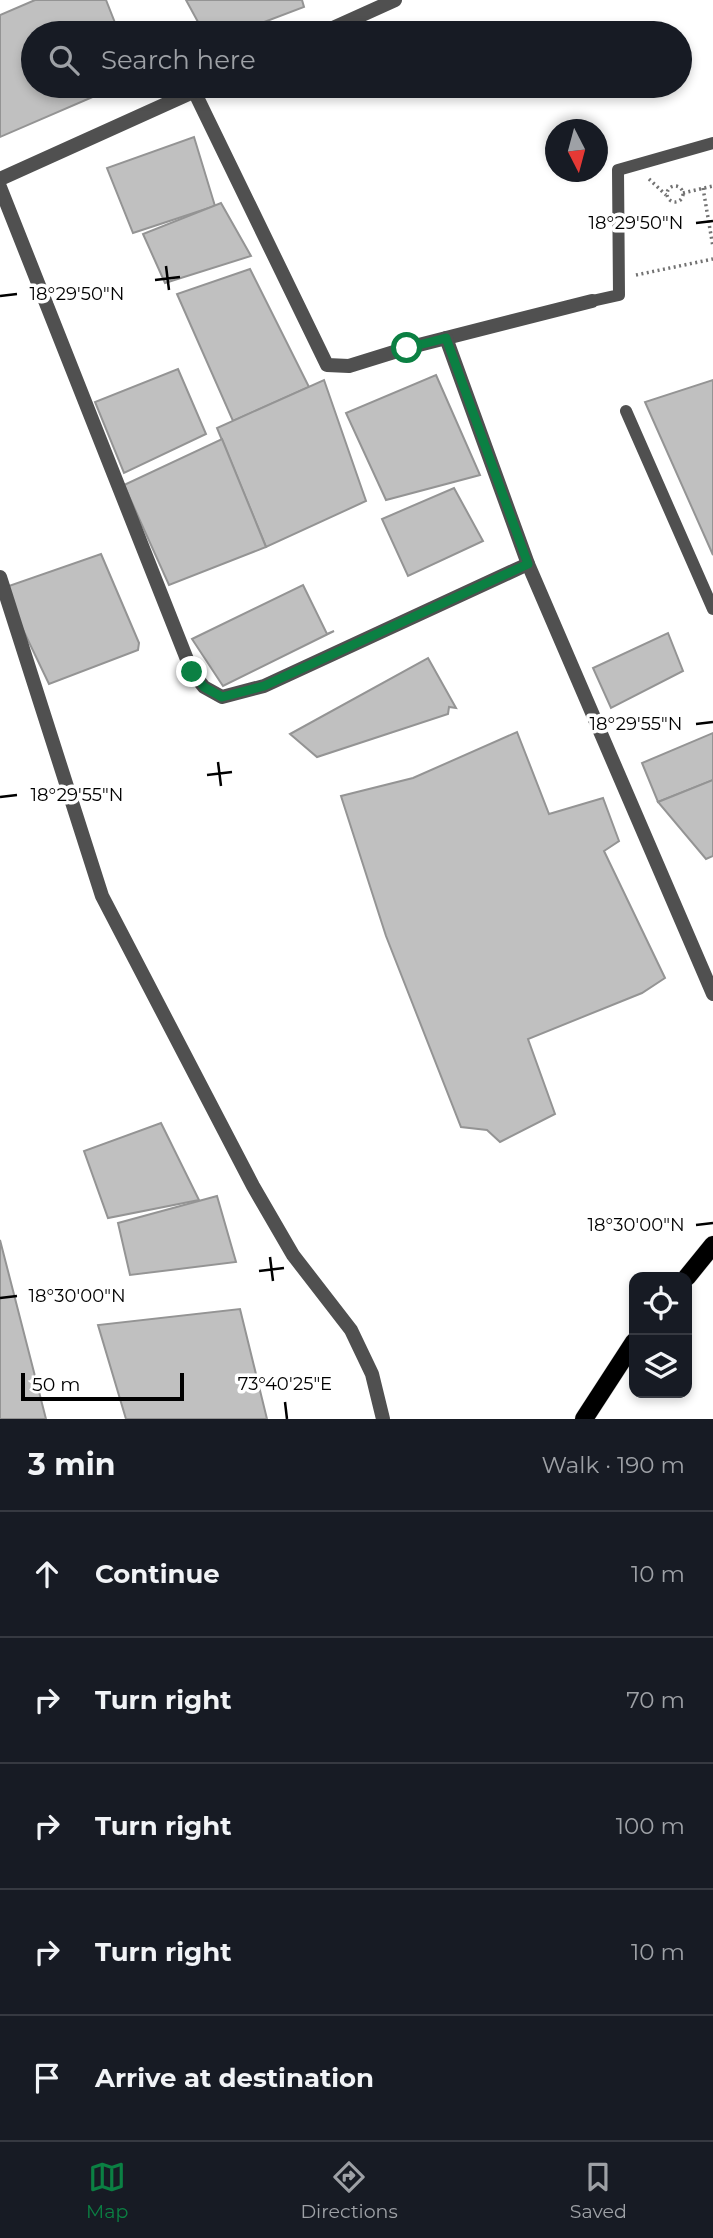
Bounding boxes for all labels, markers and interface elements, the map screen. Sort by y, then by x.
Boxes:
search box [21,21,692,98]
icon: search [45,41,83,79]
text: Search here [101,44,256,76]
north arrow [545,119,608,182]
text: 18°29'50"N [589,212,683,234]
text: 18°29'50"N [30,283,124,305]
route start [391,332,422,363]
route end [176,656,207,687]
text: 18°29'55"N [590,713,682,735]
text: 18°29'55"N [31,784,123,806]
text: 18°30'00"N [587,1214,685,1236]
map controls [629,1272,692,1398]
button: locate [629,1272,692,1335]
text: 18°30'00"N [28,1285,126,1307]
button: layers [629,1335,692,1398]
scale bar [21,1370,184,1402]
text: 50 m [32,1373,80,1396]
text: 73°40'25"E [238,1373,332,1395]
text: 3 min [28,1446,115,1483]
text: Walk · 190 m [541,1451,685,1479]
icon: ahead [28,1555,66,1593]
text: Continue [95,1558,220,1590]
text: 10 m [631,1560,685,1588]
icon: right [28,1681,66,1719]
text: Turn right [95,1684,231,1716]
text: 70 m [626,1686,685,1714]
icon: right [28,1807,66,1845]
text: Turn right [95,1810,231,1842]
text: 100 m [616,1812,685,1840]
icon: right [28,1933,66,1971]
text: Turn right [95,1936,231,1968]
text: 10 m [631,1938,685,1966]
icon: arrive [28,2059,66,2097]
text: Arrive at destination [95,2062,374,2094]
tab: Map [86,2158,128,2223]
tab: Directions [300,2158,398,2223]
tab: Saved [570,2158,627,2223]

